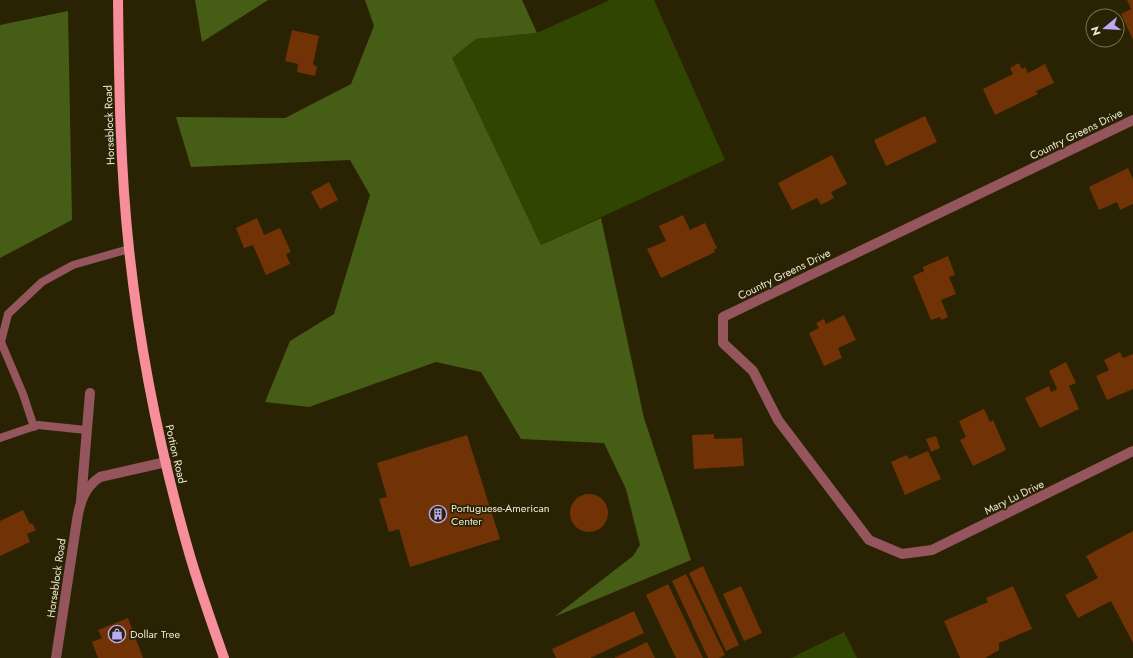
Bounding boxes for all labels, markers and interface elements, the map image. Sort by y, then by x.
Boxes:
north arrow [1085,8,1125,48]
text: N [1087,24,1104,38]
street label: Horseblock Road [100,85,118,165]
street label: Country Greens Drive [1027,104,1125,163]
street label: Country Greens Drive [735,244,833,303]
street label: Portion Road [161,423,191,485]
street label: Mary Lu Drive [981,475,1047,518]
place label: Portuguese-American Center [451,500,549,529]
building icon: Portuguese-American Center [428,504,448,524]
street label: Horseblock Road [43,537,69,619]
shop icon: Dollar Tree [107,624,127,644]
place label: Dollar Tree [130,626,180,642]

